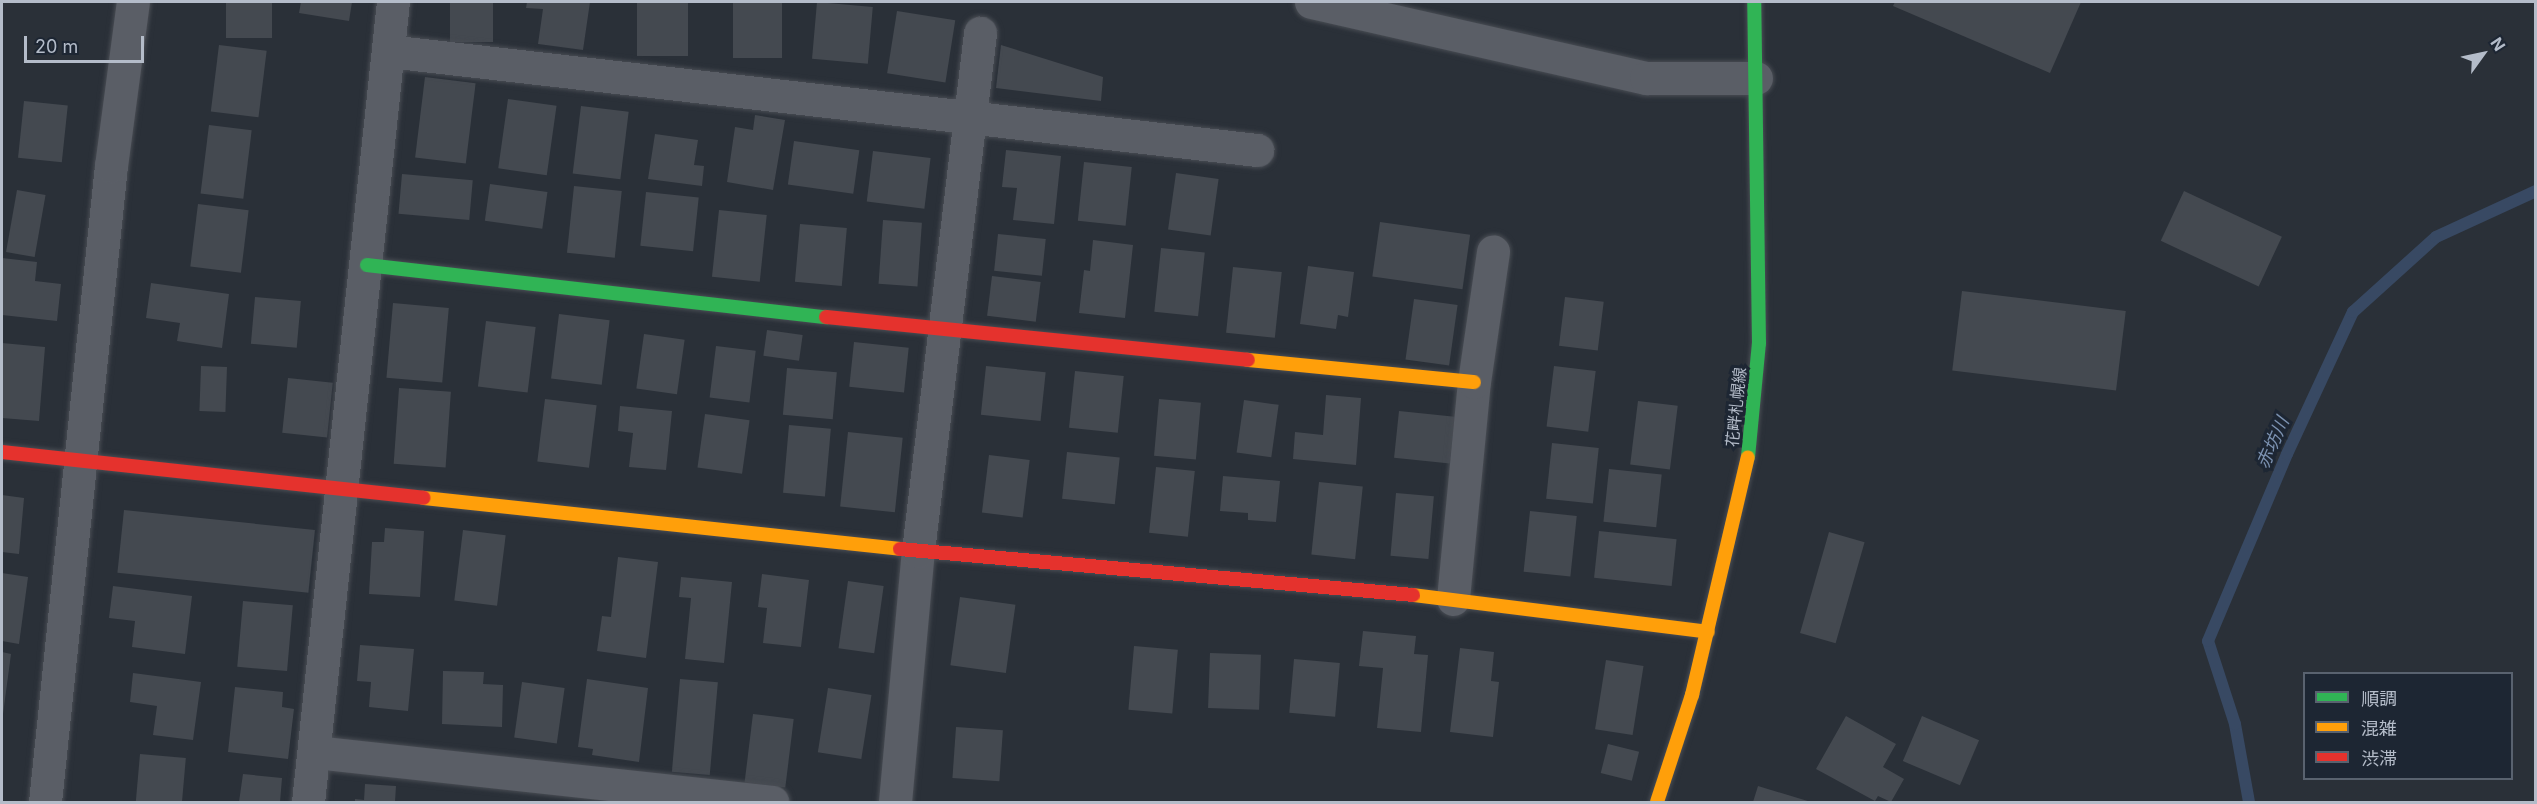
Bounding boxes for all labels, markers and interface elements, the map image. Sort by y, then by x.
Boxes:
scale bar [27,24,147,62]
north arrow [2453,24,2513,84]
text: N [2486,34,2510,55]
text: 20 m [35,36,78,57]
street label: 花畔札幌線 [1722,366,1750,448]
water label: 赤坊川 [2252,414,2294,472]
legend [2303,672,2513,780]
text: 順調 [2361,688,2397,709]
text: 混雑 [2361,718,2397,739]
text: 渋滞 [2361,748,2397,769]

